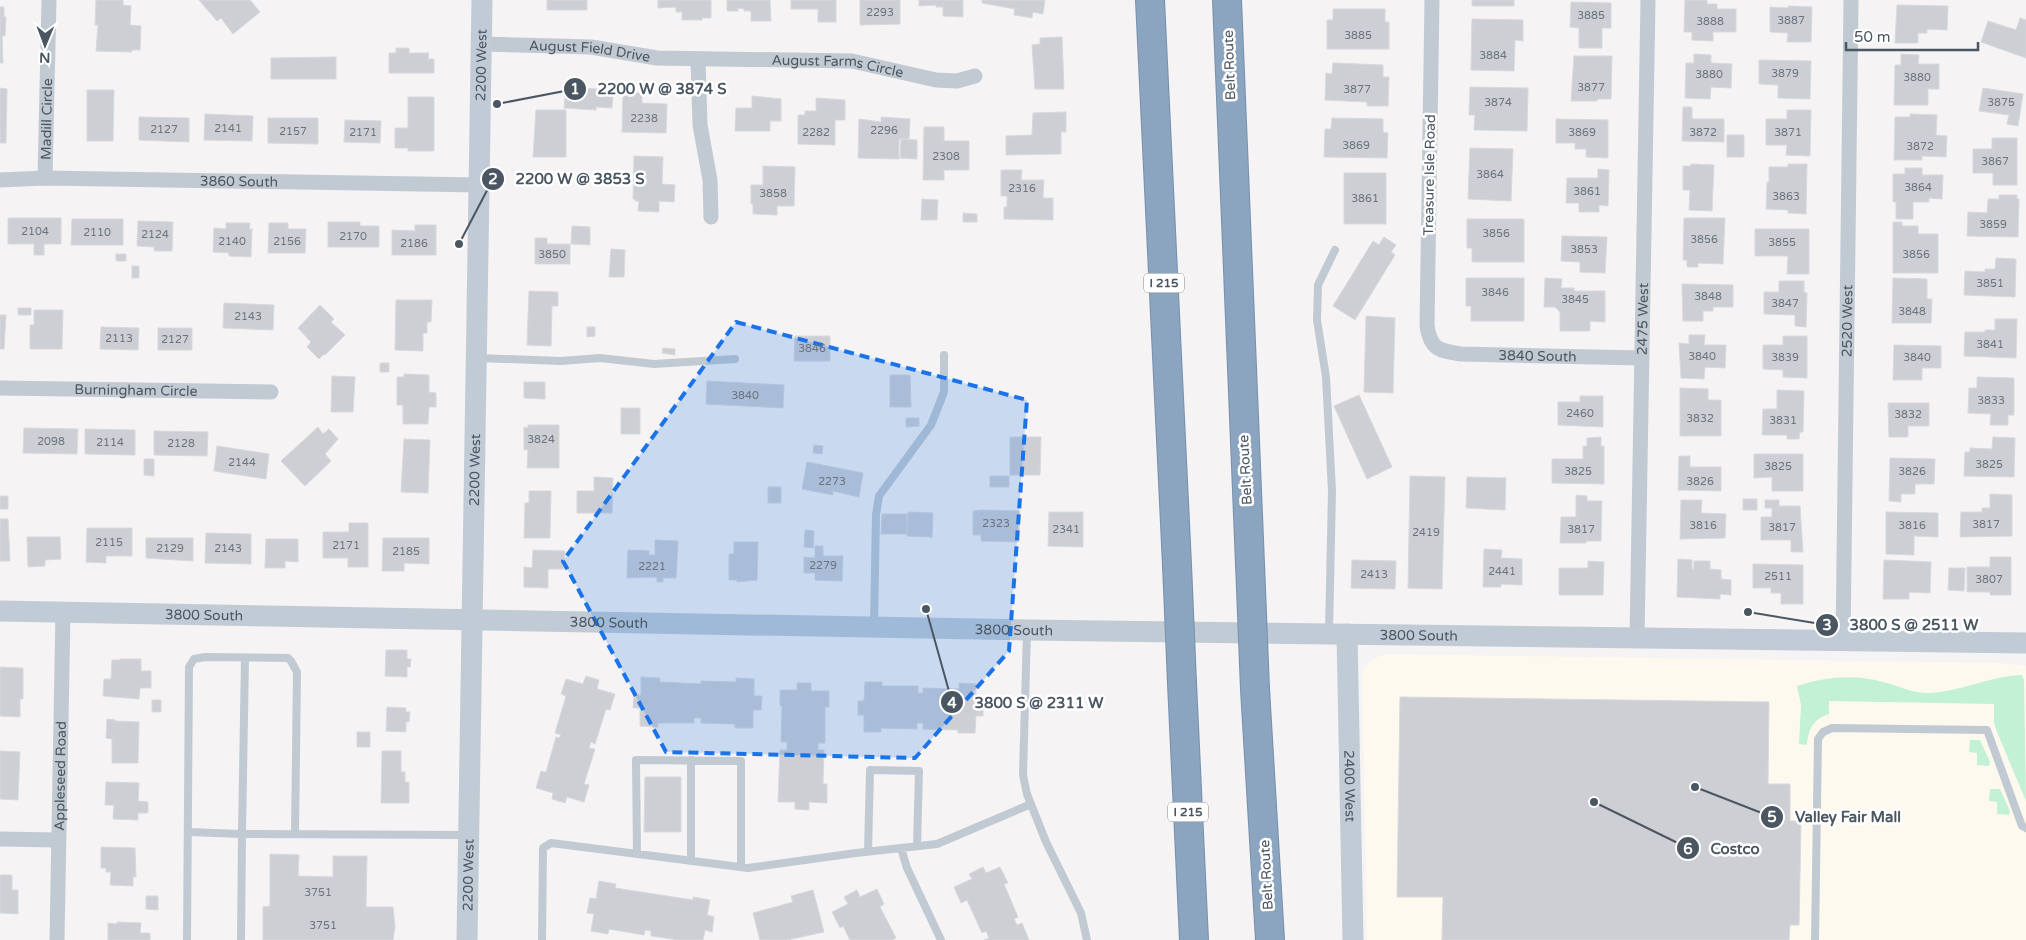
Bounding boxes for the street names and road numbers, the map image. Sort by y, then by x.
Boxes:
street label: 2200 West [472,28,491,101]
street label: Belt Route [1220,30,1239,100]
street label: August Field Drive [529,37,652,66]
street label: August Farms Circle [771,52,905,81]
street label: Madill Circle [37,78,56,160]
street label: Treasure Isle Road [1420,114,1439,236]
street label: 3860 South [200,172,278,191]
road number: I 215 [1144,274,1184,292]
street label: 2475 West [1634,282,1652,355]
street label: 2520 West [1839,284,1856,357]
street label: 3840 South [1498,347,1577,366]
street label: Burningham Circle [74,381,198,400]
street label: 2200 West [466,433,484,506]
street label: Belt Route [1235,434,1256,505]
street label: 3800 South [165,606,243,624]
street label: 3800 South [570,614,648,632]
street label: 3800 South [974,621,1053,639]
street label: 3800 South [1379,627,1458,645]
street label: Appleseed Road [51,721,70,831]
street label: 2400 West [1340,750,1359,823]
road number: I 215 [1168,802,1208,822]
street label: 2200 West [459,838,478,911]
street label: Belt Route [1256,839,1277,910]

